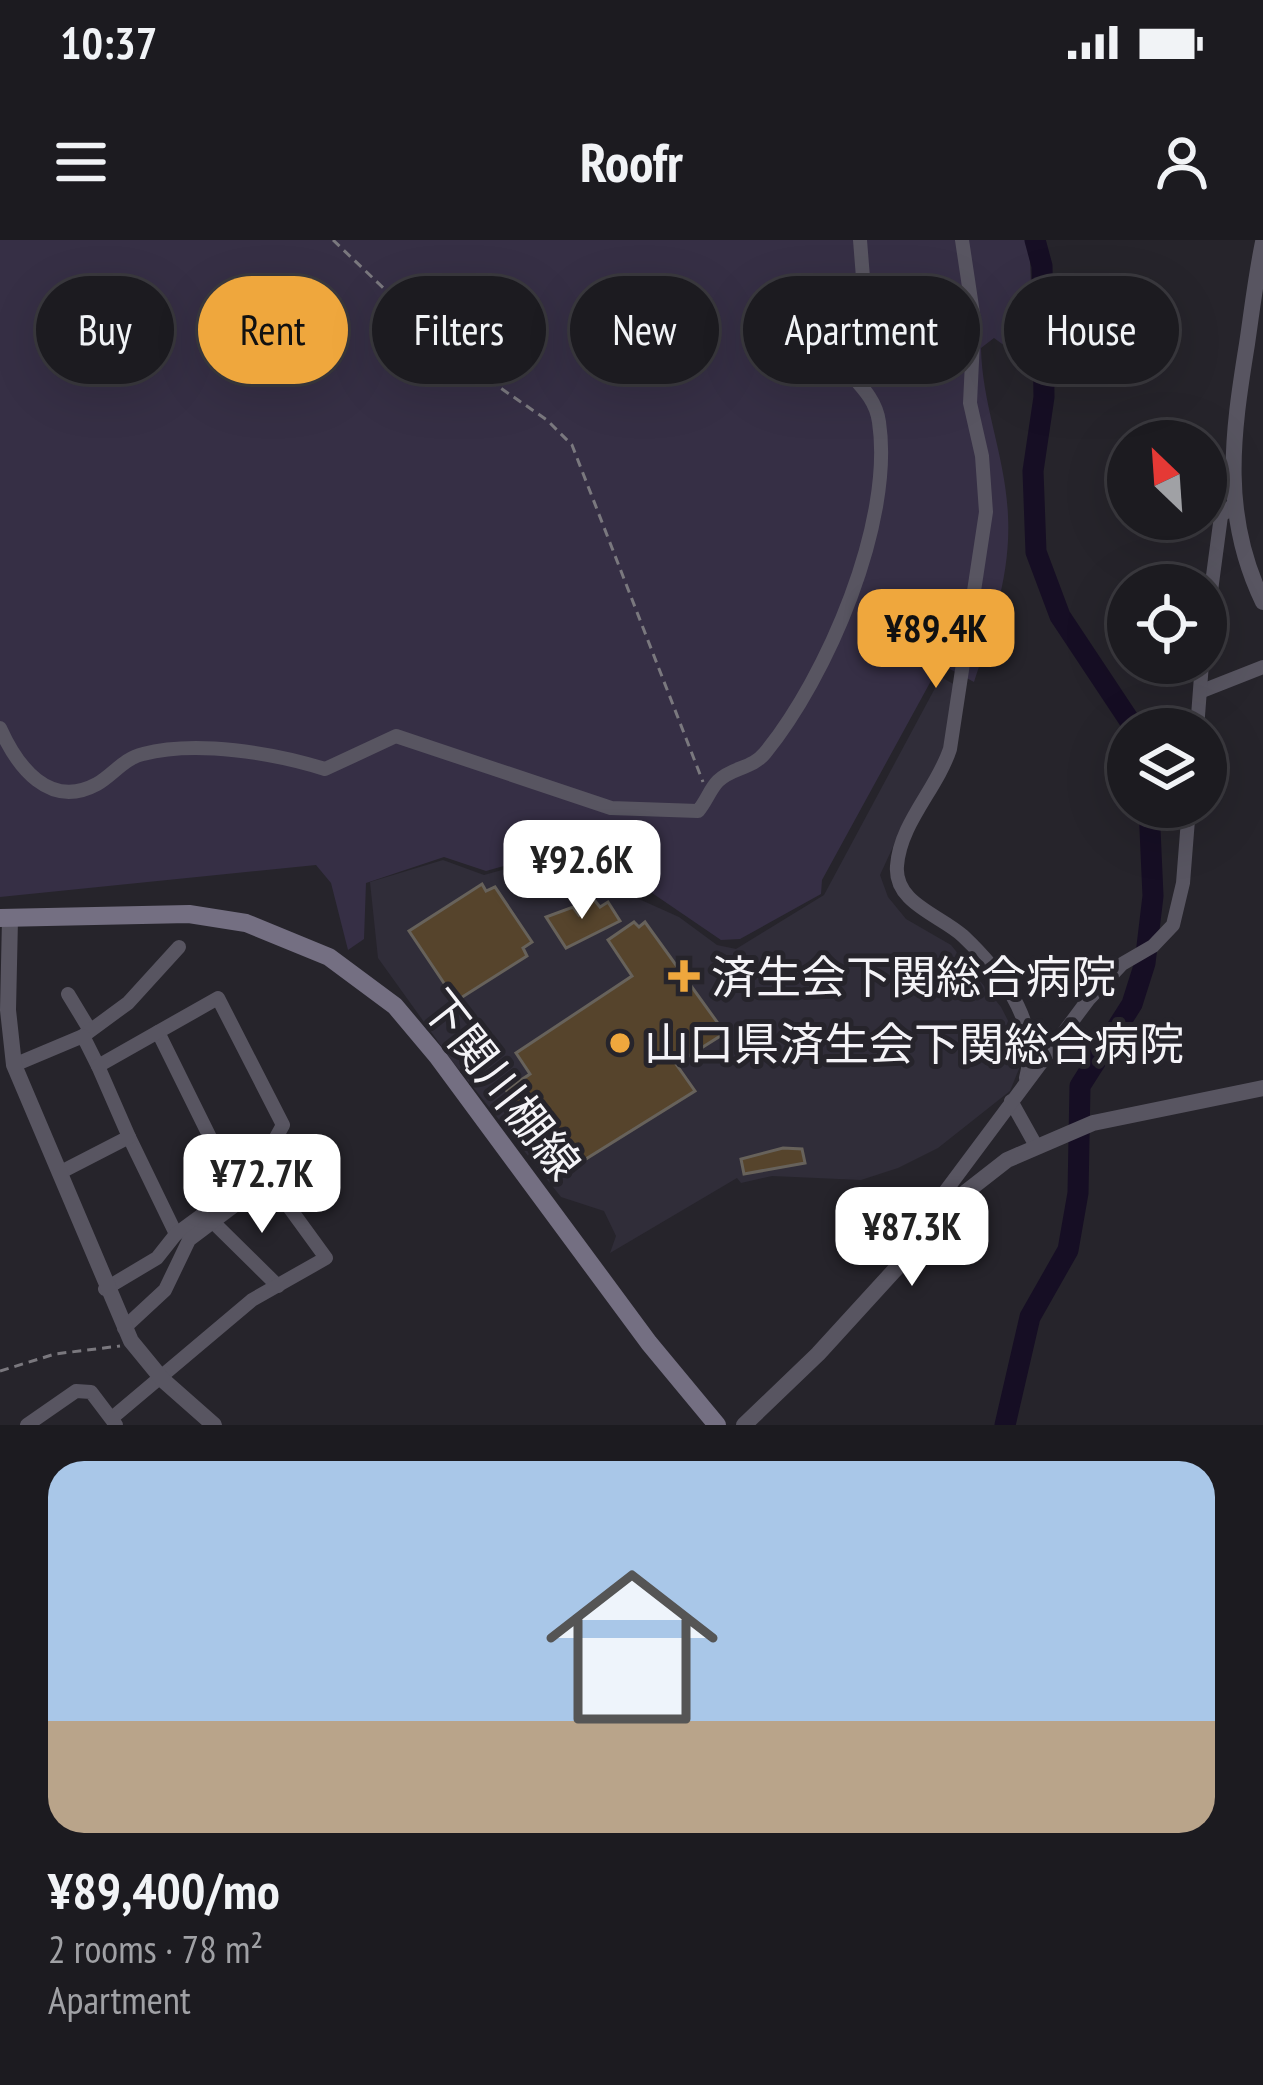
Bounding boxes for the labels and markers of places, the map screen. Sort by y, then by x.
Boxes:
pin: ¥89.4K [838,589,1034,691]
pin: ¥92.6K [484,820,680,922]
place label: 済生会下関総合病院 [711,947,1116,1005]
marker: 済生会下関総合病院 [668,960,700,992]
place label: 山口県済生会下関総合病院 [644,1014,1184,1072]
marker: 山口県済生会下関総合病院 [607,1030,633,1056]
pin: ¥72.7K [164,1134,360,1236]
pin: ¥87.3K [814,1187,1010,1289]

